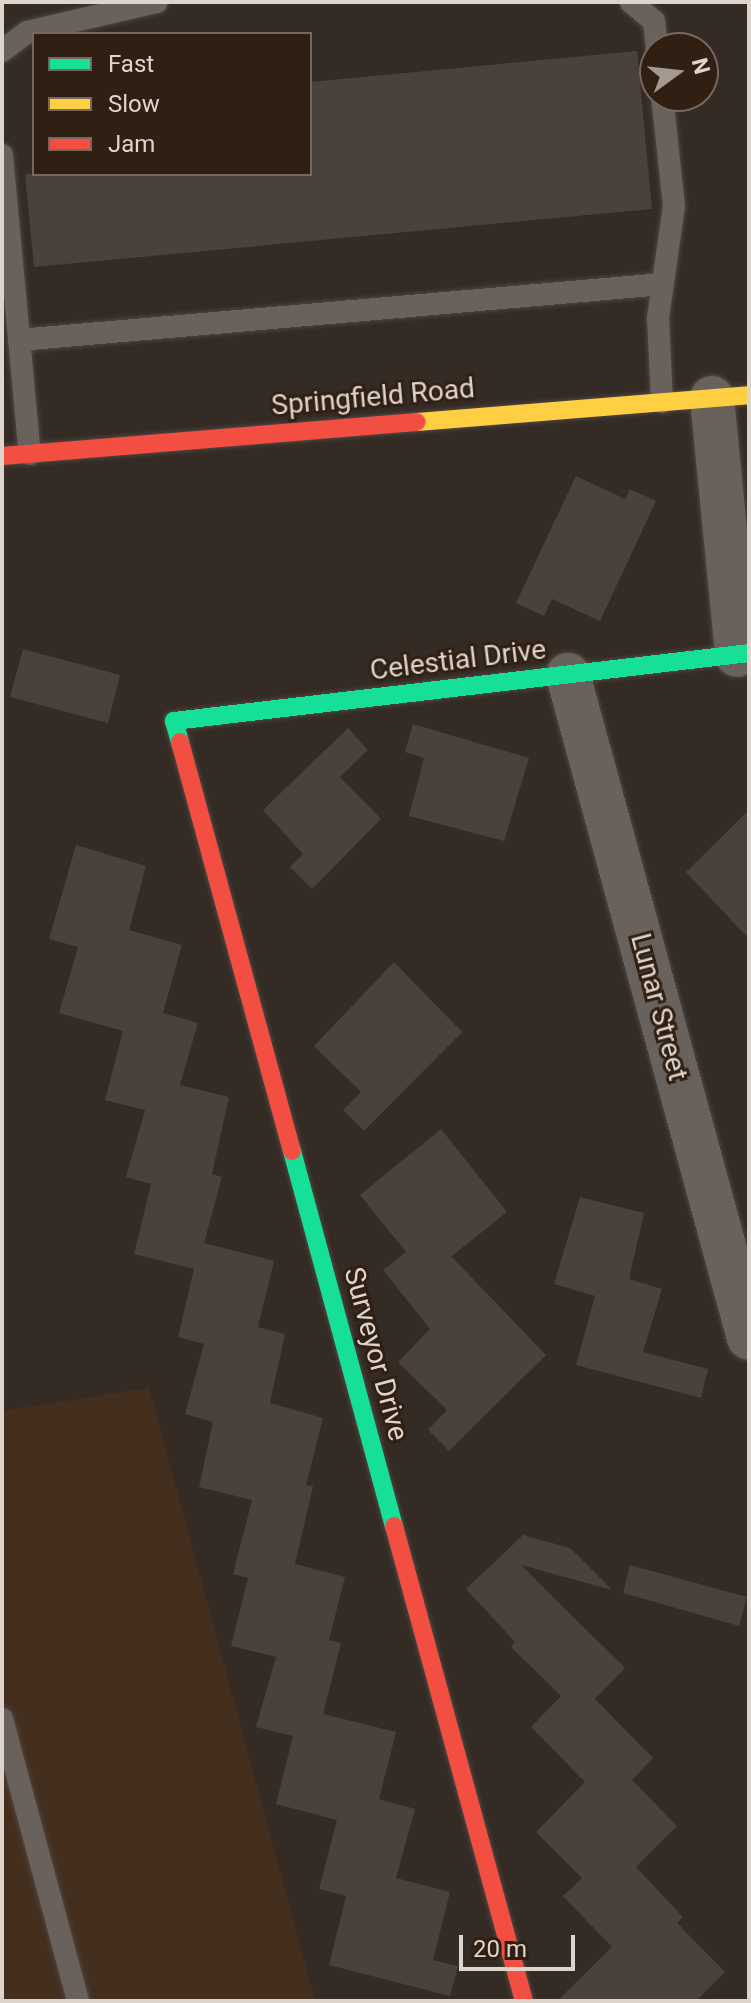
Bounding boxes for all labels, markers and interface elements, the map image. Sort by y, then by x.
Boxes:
legend [32,32,312,176]
north arrow [639,32,719,112]
text: Fast [108,50,154,78]
text: N [687,55,715,77]
text: Slow [108,90,160,118]
text: Jam [108,130,155,158]
street label: Springfield Road [270,371,476,423]
street label: Celestial Drive [368,633,548,687]
street label: Lunar Street [623,930,695,1084]
street label: Surveyor Drive [337,1264,415,1444]
scale bar [463,1919,579,1969]
text: 20 m [473,1935,527,1963]

